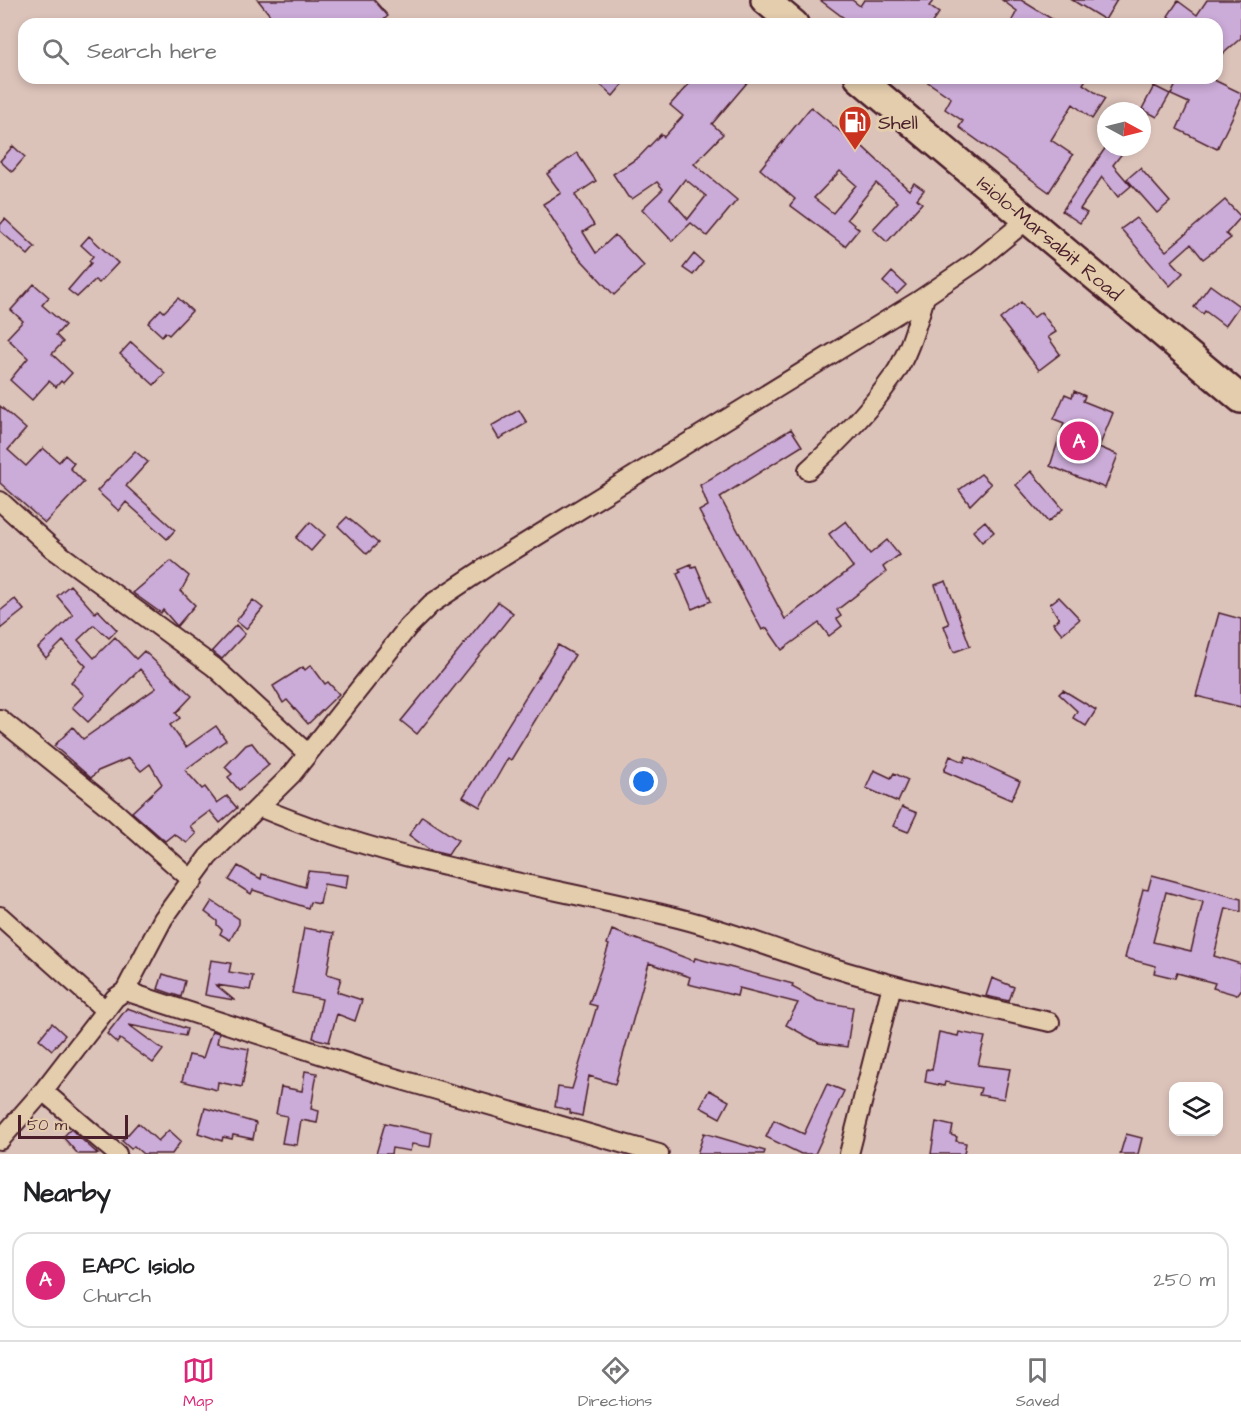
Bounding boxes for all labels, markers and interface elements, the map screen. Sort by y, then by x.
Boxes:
search box [18,18,1223,84]
icon: search [39,35,72,68]
text: Search here [87,36,217,67]
north arrow [1097,102,1151,156]
fuel station icon: Shell [837,104,873,151]
place label: Shell [878,109,918,137]
street label: Isiolo-Marsabit Road [971,169,1128,308]
pin: A [1060,418,1098,464]
your location [629,767,658,796]
map controls [1169,1082,1223,1136]
button: layers [1169,1082,1223,1136]
scale bar [18,1112,128,1140]
text: 50 m [27,1114,67,1136]
text: Nearby [24,1175,111,1211]
text: EAPC Isiolo [83,1251,194,1282]
text: A [39,1266,52,1294]
text: 250 m [1153,1266,1215,1294]
text: Church [83,1282,151,1310]
tab: Map [182,1354,215,1412]
tab: Directions [578,1354,652,1412]
tab: Saved [1016,1354,1059,1412]

